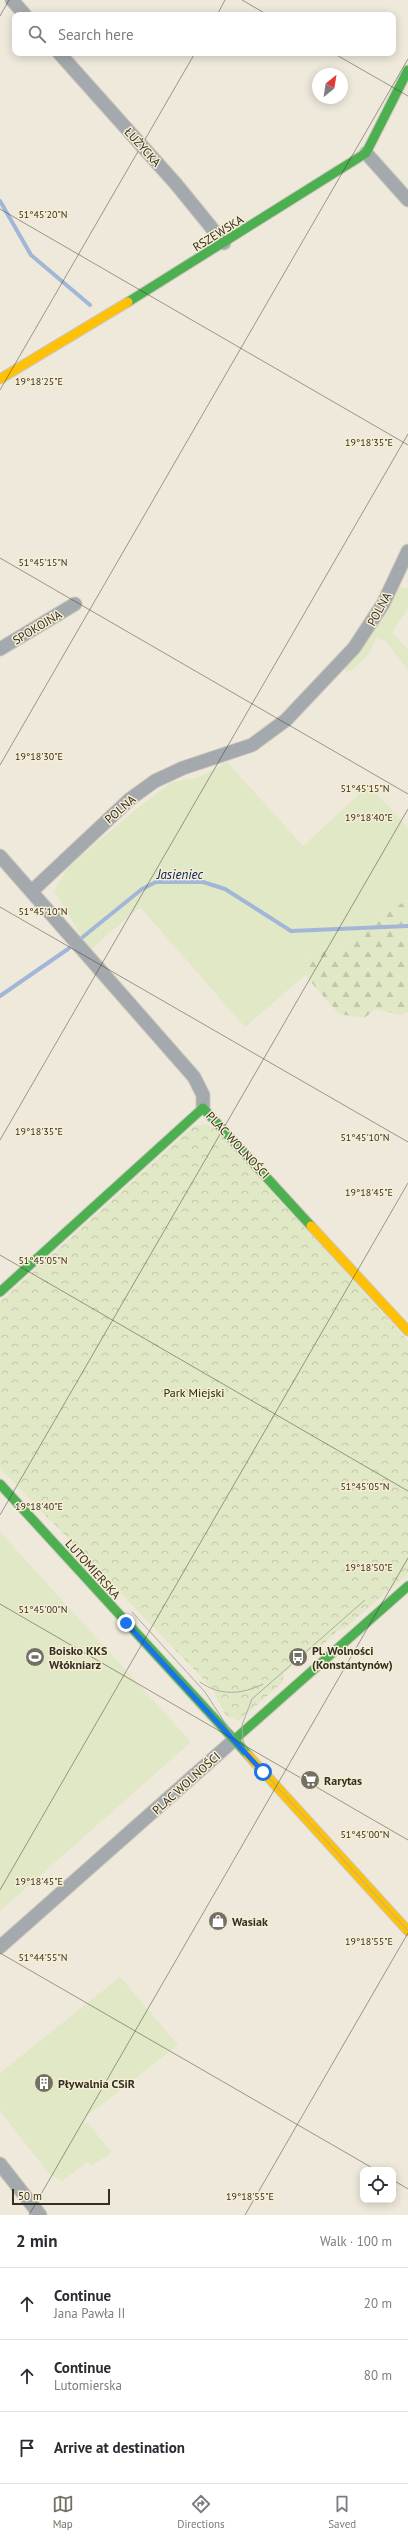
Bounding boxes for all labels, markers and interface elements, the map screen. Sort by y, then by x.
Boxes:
search box [12,12,396,56]
icon: search [26,23,48,45]
text: Search here [58,25,134,44]
north arrow [312,68,348,104]
street label: ŁUŻYCKA [122,124,164,170]
text: 51°45'20"N [18,208,68,221]
street label: RSZEWSKA [190,212,246,254]
text: 19°18'25"E [15,375,63,388]
text: 19°18'35"E [345,436,393,449]
text: 51°45'15"N [18,556,68,569]
street label: POLNA [364,590,394,628]
street label: SPOKOJNA [10,607,64,647]
text: 19°18'30"E [15,750,63,763]
text: 51°45'15"N [340,782,390,795]
street label: POLNA [101,792,139,826]
text: 19°18'40"E [345,811,393,824]
water label: Jasieniec [156,866,204,883]
text: 51°45'10"N [18,905,68,918]
street label: PLAC WOLNOŚCI [203,1108,273,1182]
text: 19°18'35"E [15,1125,63,1138]
text: 51°45'10"N [340,1131,390,1144]
text: 19°18'45"E [345,1186,393,1199]
text: 51°45'05"N [18,1254,68,1267]
park label: Park Miejski [164,1385,224,1400]
text: 51°45'05"N [340,1480,390,1493]
text: 19°18'40"E [15,1500,63,1513]
street label: LUTOMIERSKA [62,1536,124,1602]
text: 19°18'50"E [345,1561,393,1574]
text: 51°45'00"N [18,1603,68,1616]
route end [117,1614,135,1632]
place label: Boisko KKS Włókniarz [49,1643,107,1672]
place label: Pl. Wolności (Konstantynów) [312,1643,393,1672]
sports icon: Boisko KKS Włókniarz [24,1646,46,1668]
bus stop icon: Pl. Wolności (Konstantynów) [287,1646,309,1668]
street label: PLAC WOLNOŚCI [149,1749,223,1817]
route start [254,1763,272,1781]
supermarket icon: Rarytas [299,1769,321,1791]
place label: Rarytas [324,1773,362,1788]
text: 51°45'00"N [340,1828,390,1841]
text: 19°18'45"E [15,1875,63,1888]
shop icon: Wasiak [207,1910,229,1932]
place label: Wasiak [232,1914,268,1929]
text: 19°18'55"E [345,1935,393,1948]
text: 51°44'55"N [18,1951,68,1964]
building icon: Pływalnia CSiR [33,2072,55,2094]
place label: Pływalnia CSiR [58,2076,136,2091]
map controls [360,2167,396,2203]
button: locate [360,2167,396,2203]
scale bar [12,2187,110,2206]
text: 50 m [18,2189,42,2203]
text: 19°18'55"E [226,2190,274,2203]
text: 2 min [16,2230,57,2252]
text: Walk · 100 m [320,2233,392,2250]
text: Continue [54,2286,111,2305]
icon: ahead [16,2293,38,2315]
text: 20 m [364,2295,392,2312]
text: Jana Pawła II [54,2305,125,2322]
text: Continue [54,2358,111,2377]
icon: ahead [16,2365,38,2387]
text: 80 m [364,2367,392,2384]
text: Lutomierska [54,2377,122,2394]
icon: arrive [16,2437,38,2459]
text: Arrive at destination [54,2438,185,2457]
tab: Map [52,2493,74,2531]
tab: Directions [177,2493,225,2531]
tab: Saved [328,2493,356,2531]

